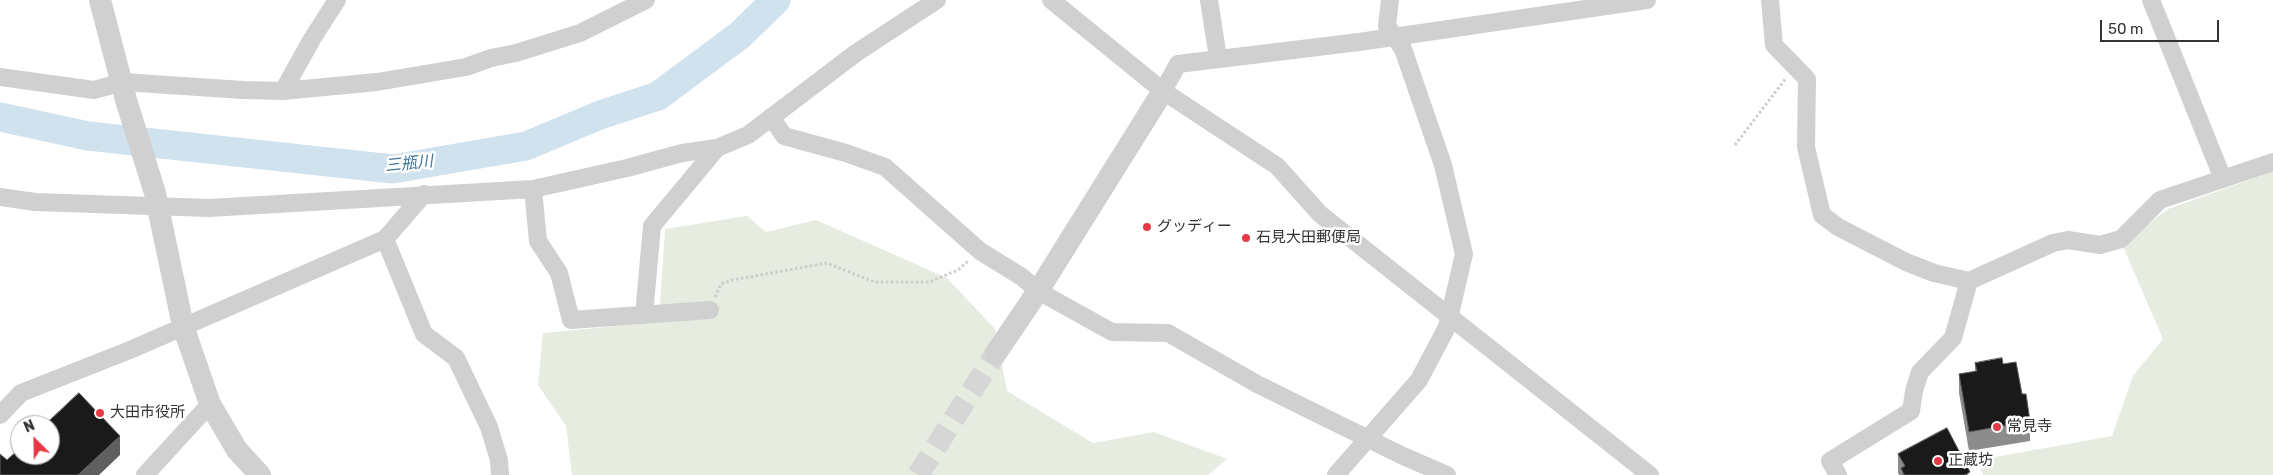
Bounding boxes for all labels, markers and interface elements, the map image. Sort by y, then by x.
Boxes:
scale bar [2103,10,2222,42]
text: 50 m [2108,20,2143,38]
water label: 三瓶川 [384,152,434,176]
place label: グッディー [1157,218,1232,236]
marker: グッディー [1141,221,1153,233]
place label: 石見大田郵便局 [1256,229,1361,247]
marker: 石見大田郵便局 [1240,232,1252,244]
place label: 大田市役所 [110,404,185,422]
marker: 大田市役所 [94,407,106,419]
north arrow [10,415,60,465]
text: N [21,417,37,436]
place label: 常見寺 [2007,418,2052,436]
marker: 常見寺 [1991,421,2003,433]
place label: 正蔵坊 [1948,452,1993,470]
marker: 正蔵坊 [1932,455,1944,467]

